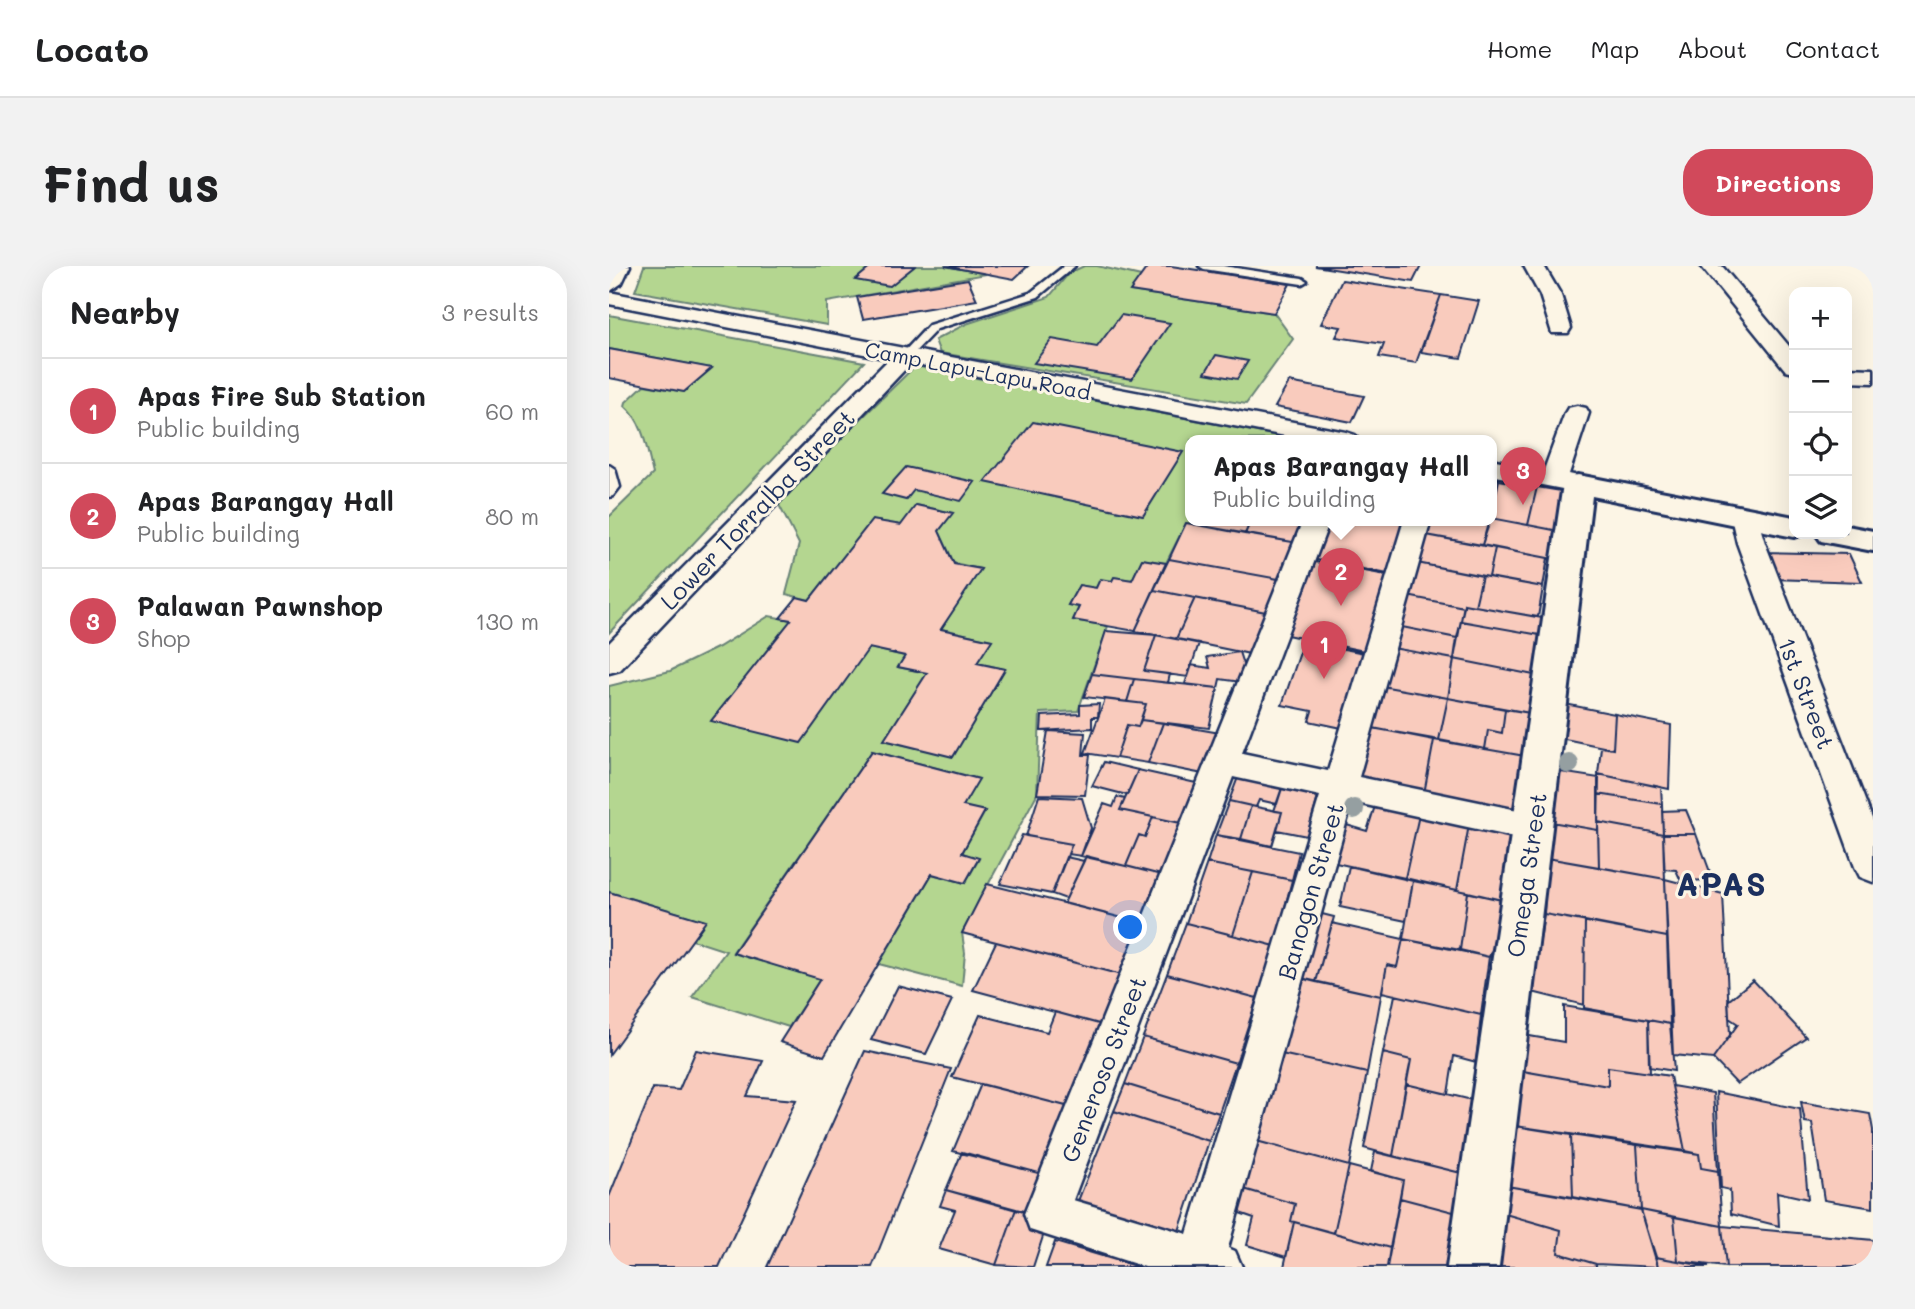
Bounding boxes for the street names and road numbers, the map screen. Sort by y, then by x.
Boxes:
street label: Camp Lapu-Lapu Road [863,335,1093,405]
street label: Lower Torralba Street [653,402,861,616]
street label: 1st Street [1772,633,1842,753]
street label: Omega Street [1499,791,1553,959]
street label: Banogon Street [1270,799,1350,983]
street label: Generoso Street [1053,971,1153,1167]

